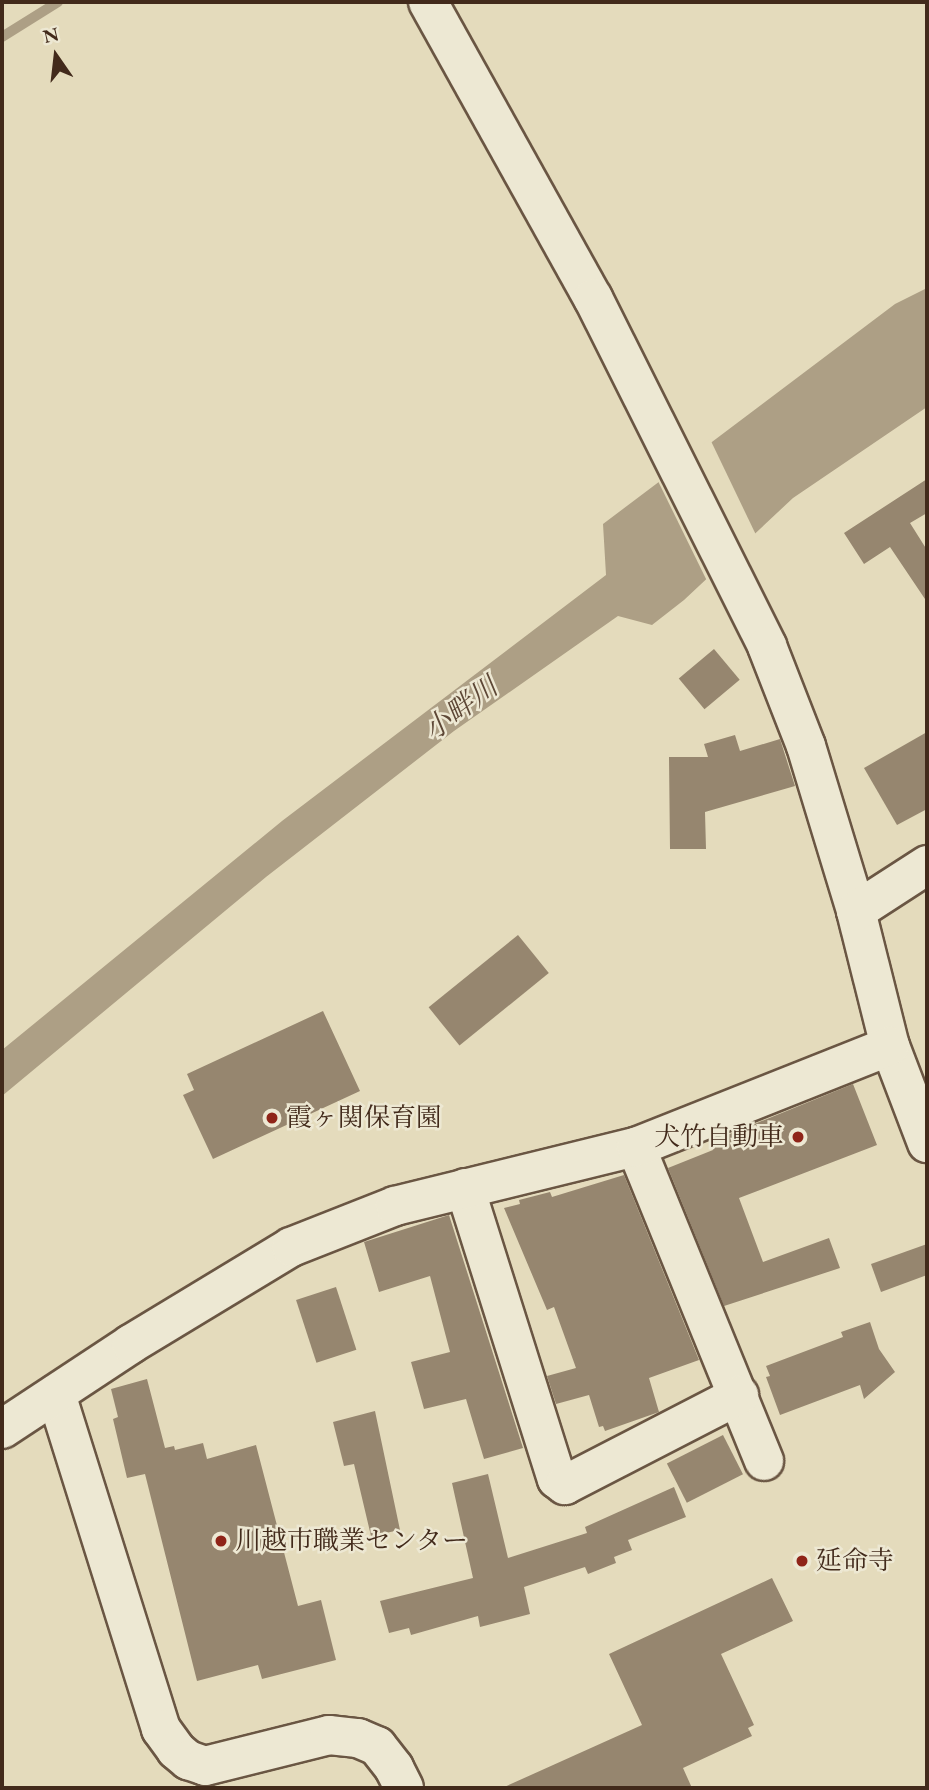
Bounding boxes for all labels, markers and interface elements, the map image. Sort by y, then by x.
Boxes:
north arrow [21,21,91,91]
text: N [40,21,61,49]
water label: 小畔川 [416,669,504,747]
place label: 霞ヶ関保育園 [286,1102,442,1134]
marker: 霞ヶ関保育園 [264,1110,280,1126]
place label: 犬竹自動車 [654,1121,784,1153]
marker: 犬竹自動車 [790,1129,806,1145]
place label: 川越市職業センター [235,1525,469,1557]
marker: 川越市職業センター [213,1533,229,1549]
place label: 延命寺 [816,1545,894,1577]
marker: 延命寺 [794,1553,810,1569]

